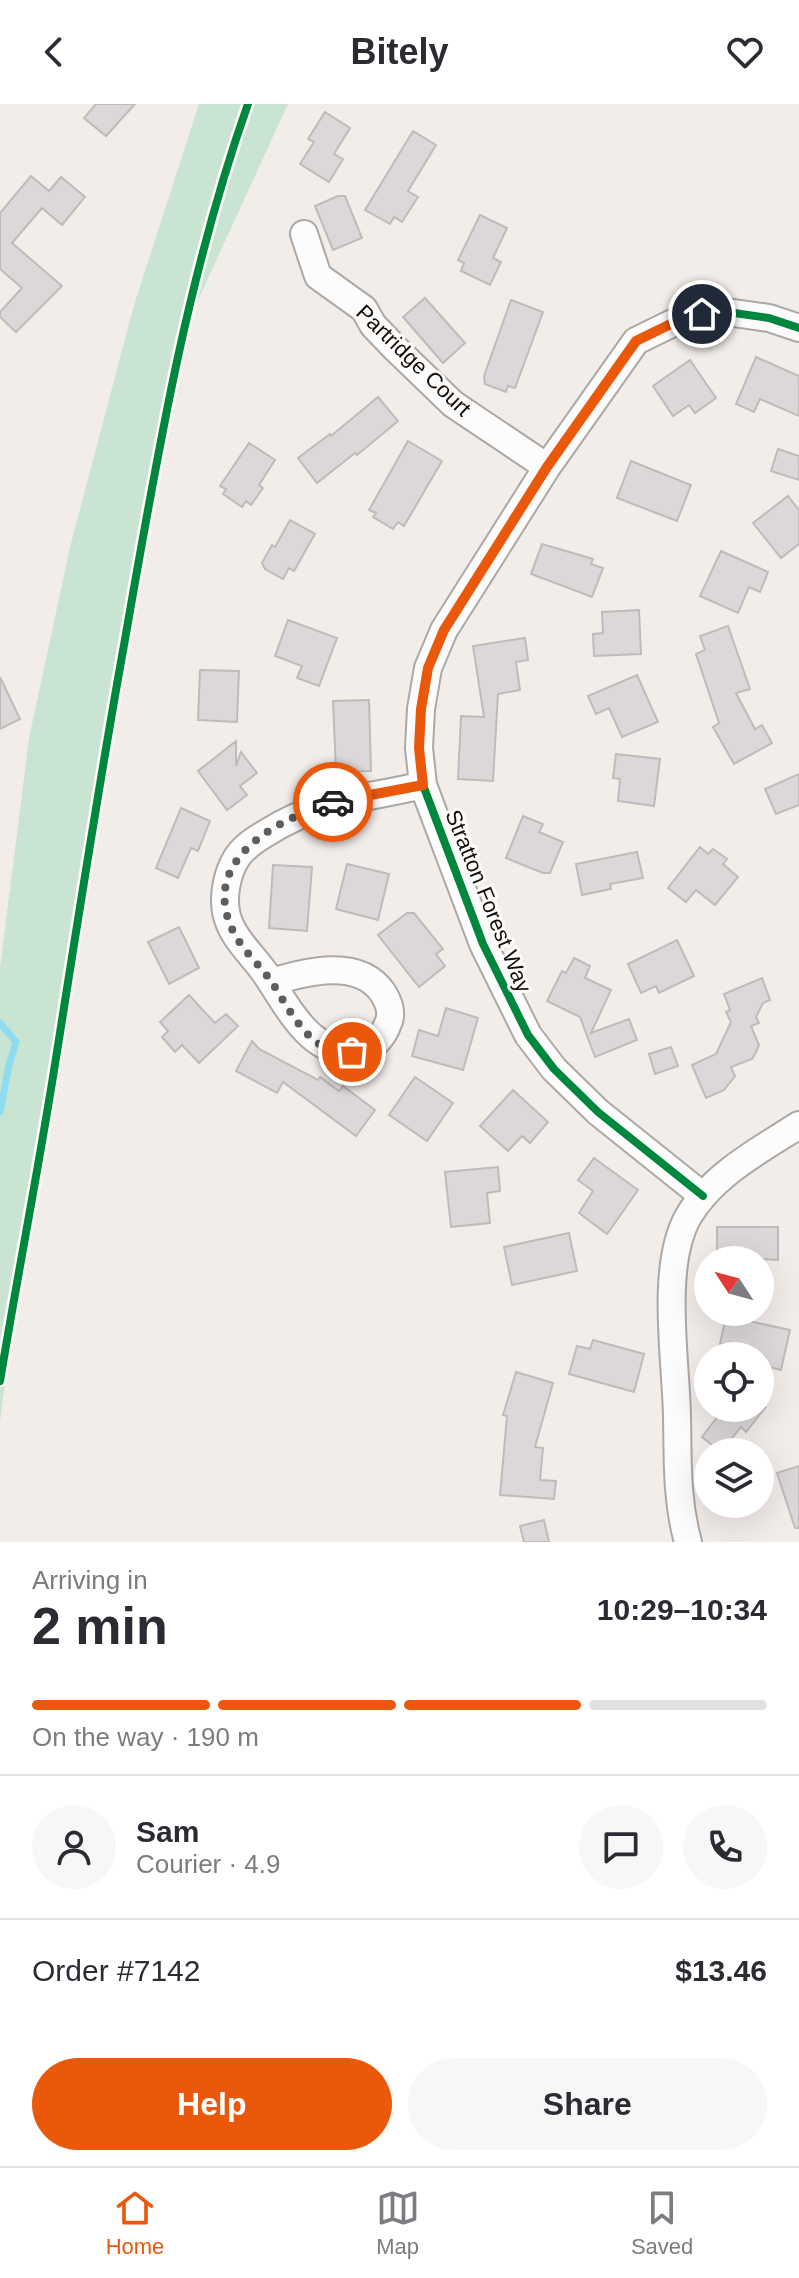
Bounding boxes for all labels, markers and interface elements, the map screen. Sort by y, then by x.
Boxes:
icon: back [32,30,76,74]
icon: heart [723,30,767,74]
text: Bitely [350,31,449,72]
pin [668,280,736,348]
icon: home [680,292,724,336]
street label: Partridge Court [351,300,476,421]
courier [293,762,373,842]
icon: car [311,780,355,824]
street label: Stratton Forest Way [440,806,537,996]
pin [318,1018,386,1086]
icon: bag [330,1030,374,1074]
north arrow [694,1246,774,1326]
map controls [694,1246,774,1518]
button: locate [694,1342,774,1422]
button: layers [694,1438,774,1518]
text: Arriving in [32,1565,148,1595]
text: 10:29–10:34 [597,1593,767,1626]
text: 2 min [32,1597,168,1655]
text: On the way · 190 m [32,1722,259,1752]
button: person [32,1805,116,1889]
button: chat [579,1805,663,1889]
button: phone [683,1805,767,1889]
text: Sam [136,1815,199,1848]
text: Courier · 4.9 [136,1849,281,1879]
text: Order #7142 [32,1954,200,1987]
text: $13.46 [675,1954,767,1987]
button: Help [32,2058,392,2150]
button: Share [408,2058,767,2150]
tab: Home [106,2186,164,2260]
tab: Map [376,2186,420,2260]
tab: Saved [631,2186,693,2260]

